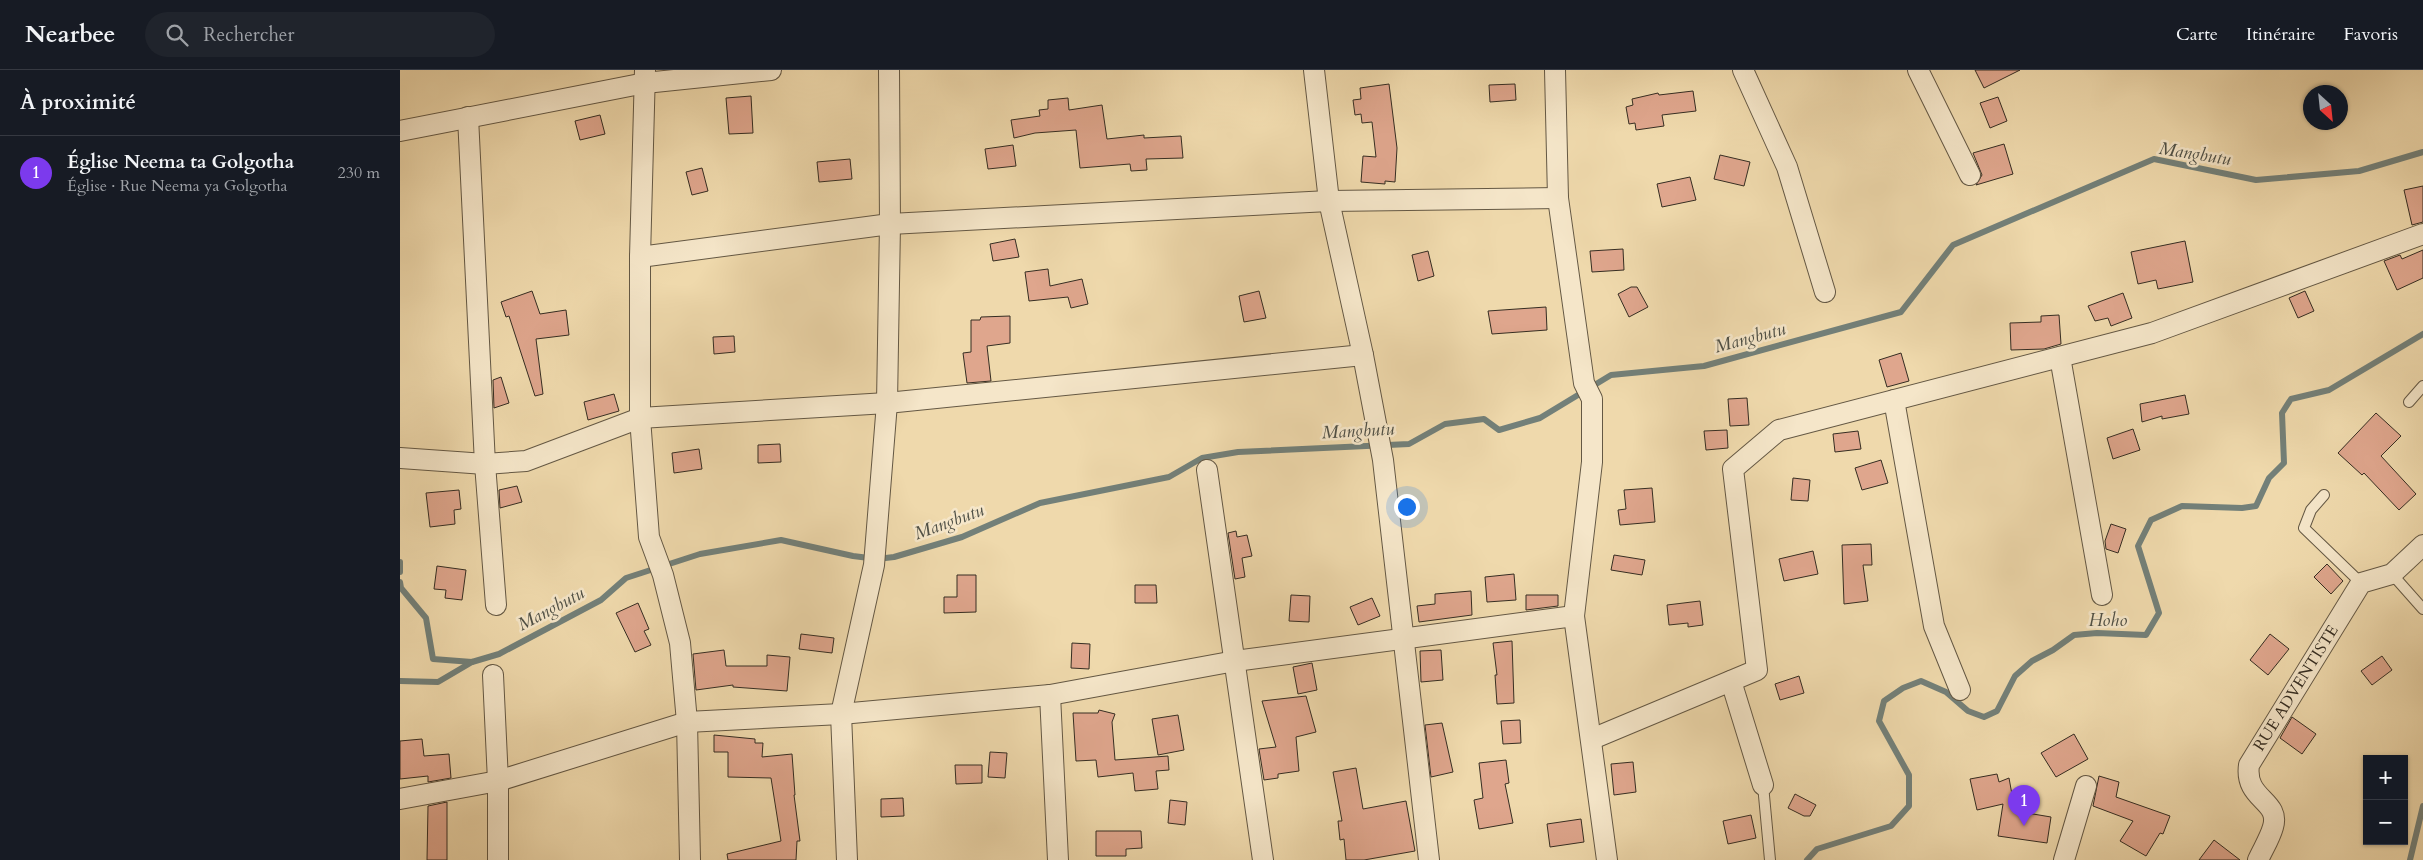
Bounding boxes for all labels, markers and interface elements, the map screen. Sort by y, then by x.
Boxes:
search box [145,12,495,57]
text: Nearbee [25,18,115,51]
icon: search [163,21,191,49]
text: Rechercher [203,22,294,48]
text: Carte [2176,22,2218,47]
text: Itinéraire [2246,22,2315,47]
text: Favoris [2343,22,2398,47]
north arrow [2303,85,2348,130]
text: À proximité [20,88,136,117]
water label: Mangbutu [2157,136,2233,172]
text: Église Neema ta Golgotha [67,149,294,175]
text: 1 [32,162,40,184]
text: 230 m [338,162,380,184]
text: Église · Rue Neema ya Golgotha [67,175,287,197]
water label: Mangbutu [1712,316,1788,360]
water label: Mangbutu [1321,417,1395,445]
your location [1394,494,1420,520]
water label: Mangbutu [910,498,988,546]
water label: Mangbutu [513,581,589,637]
water label: Hoho [2089,608,2127,633]
street label: RUE ADVENTISTE [2248,621,2344,755]
map controls [2363,755,2408,845]
button: + [2363,755,2408,800]
pin: 1 [2008,785,2040,826]
button: − [2363,800,2408,845]

